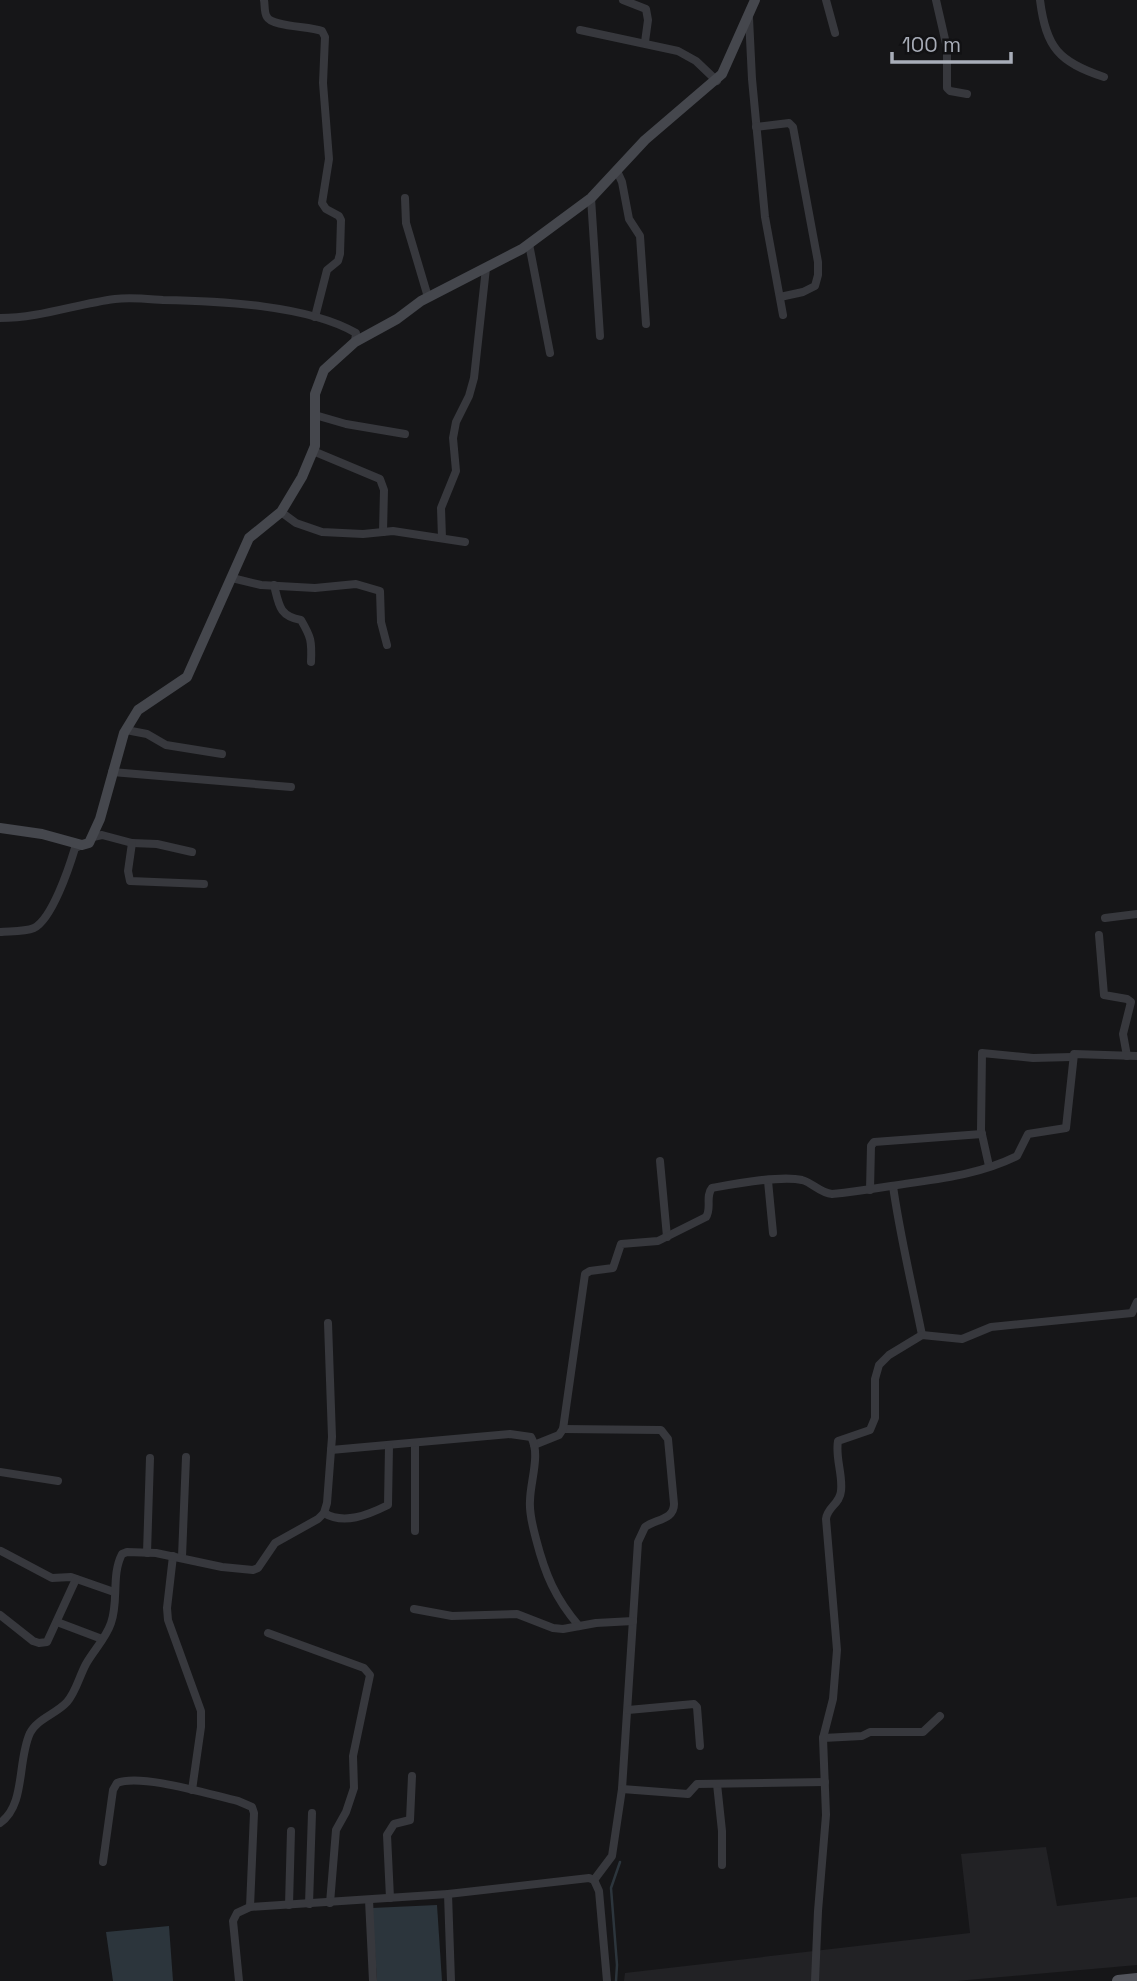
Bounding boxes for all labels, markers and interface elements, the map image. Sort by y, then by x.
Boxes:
scale bar [892,21,1011,65]
text: 100 m [902,31,961,58]

